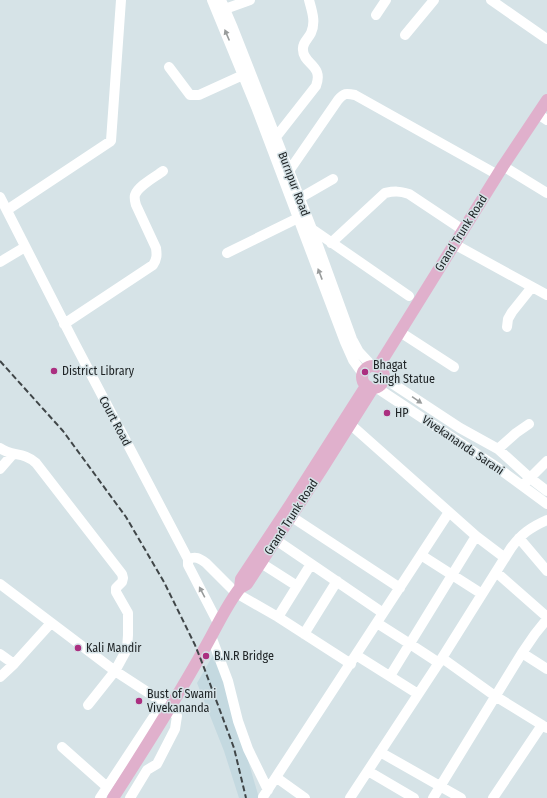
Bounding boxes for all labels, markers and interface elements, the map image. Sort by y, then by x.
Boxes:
one-way arrow [224,30,230,41]
street label: Burnpur Road [275,150,313,218]
street label: Grand Trunk Road [432,192,490,274]
one-way arrow [316,268,322,280]
place label: Bhagat Singh Statue [373,358,435,386]
place label: District Library [62,364,135,378]
marker: District Library [49,366,59,376]
marker: Bhagat Singh Statue [360,367,370,377]
street label: Court Road [96,394,134,448]
one-way arrow [412,396,422,404]
place label: HP [395,406,409,420]
marker: HP [382,408,392,418]
street label: Vivekananda Sarani [419,412,507,478]
street label: Grand Trunk Road [261,477,321,557]
one-way arrow [198,586,205,597]
place label: Kali Mandir [86,641,142,655]
marker: Kali Mandir [73,643,83,653]
place label: B.N.R Bridge [214,649,274,663]
marker: B.N.R Bridge [201,651,211,661]
place label: Bust of Swami Vivekananda [147,687,216,715]
marker: Bust of Swami Vivekananda [134,696,144,706]

